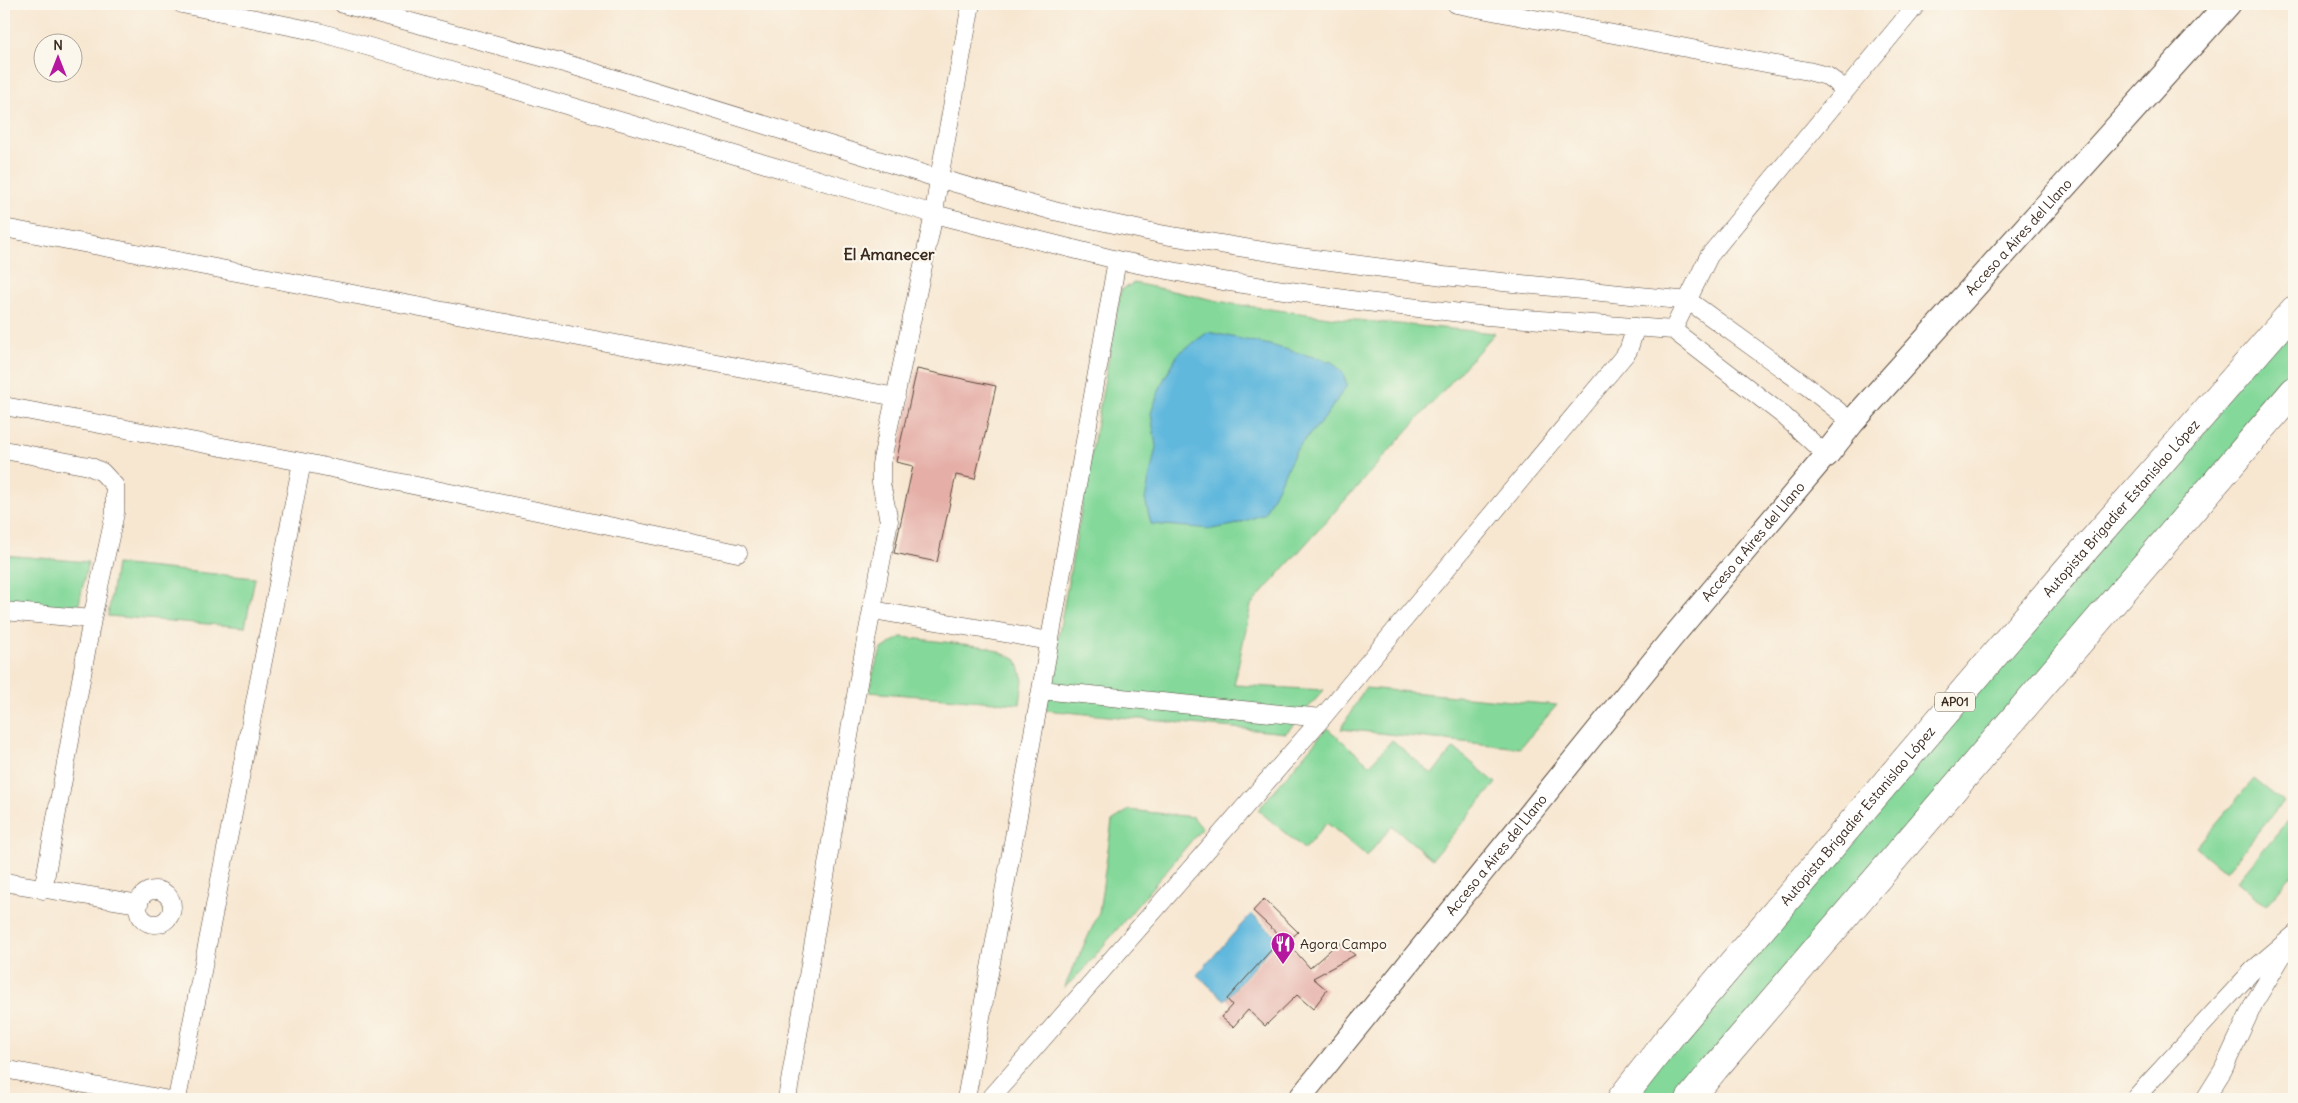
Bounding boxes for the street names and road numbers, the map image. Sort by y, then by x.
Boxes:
street label: Acceso a Aires del Llano [1961,175,2076,299]
street label: Autopista Brigadier Estanislao López [2039,415,2204,601]
street label: Acceso a Aires del Llano [1698,478,1809,605]
road number: AP01 [1935,692,1975,712]
street label: Autopista Brigadier Estanislao López [1776,722,1939,909]
street label: Acceso a Aires del Llano [1442,790,1551,919]

